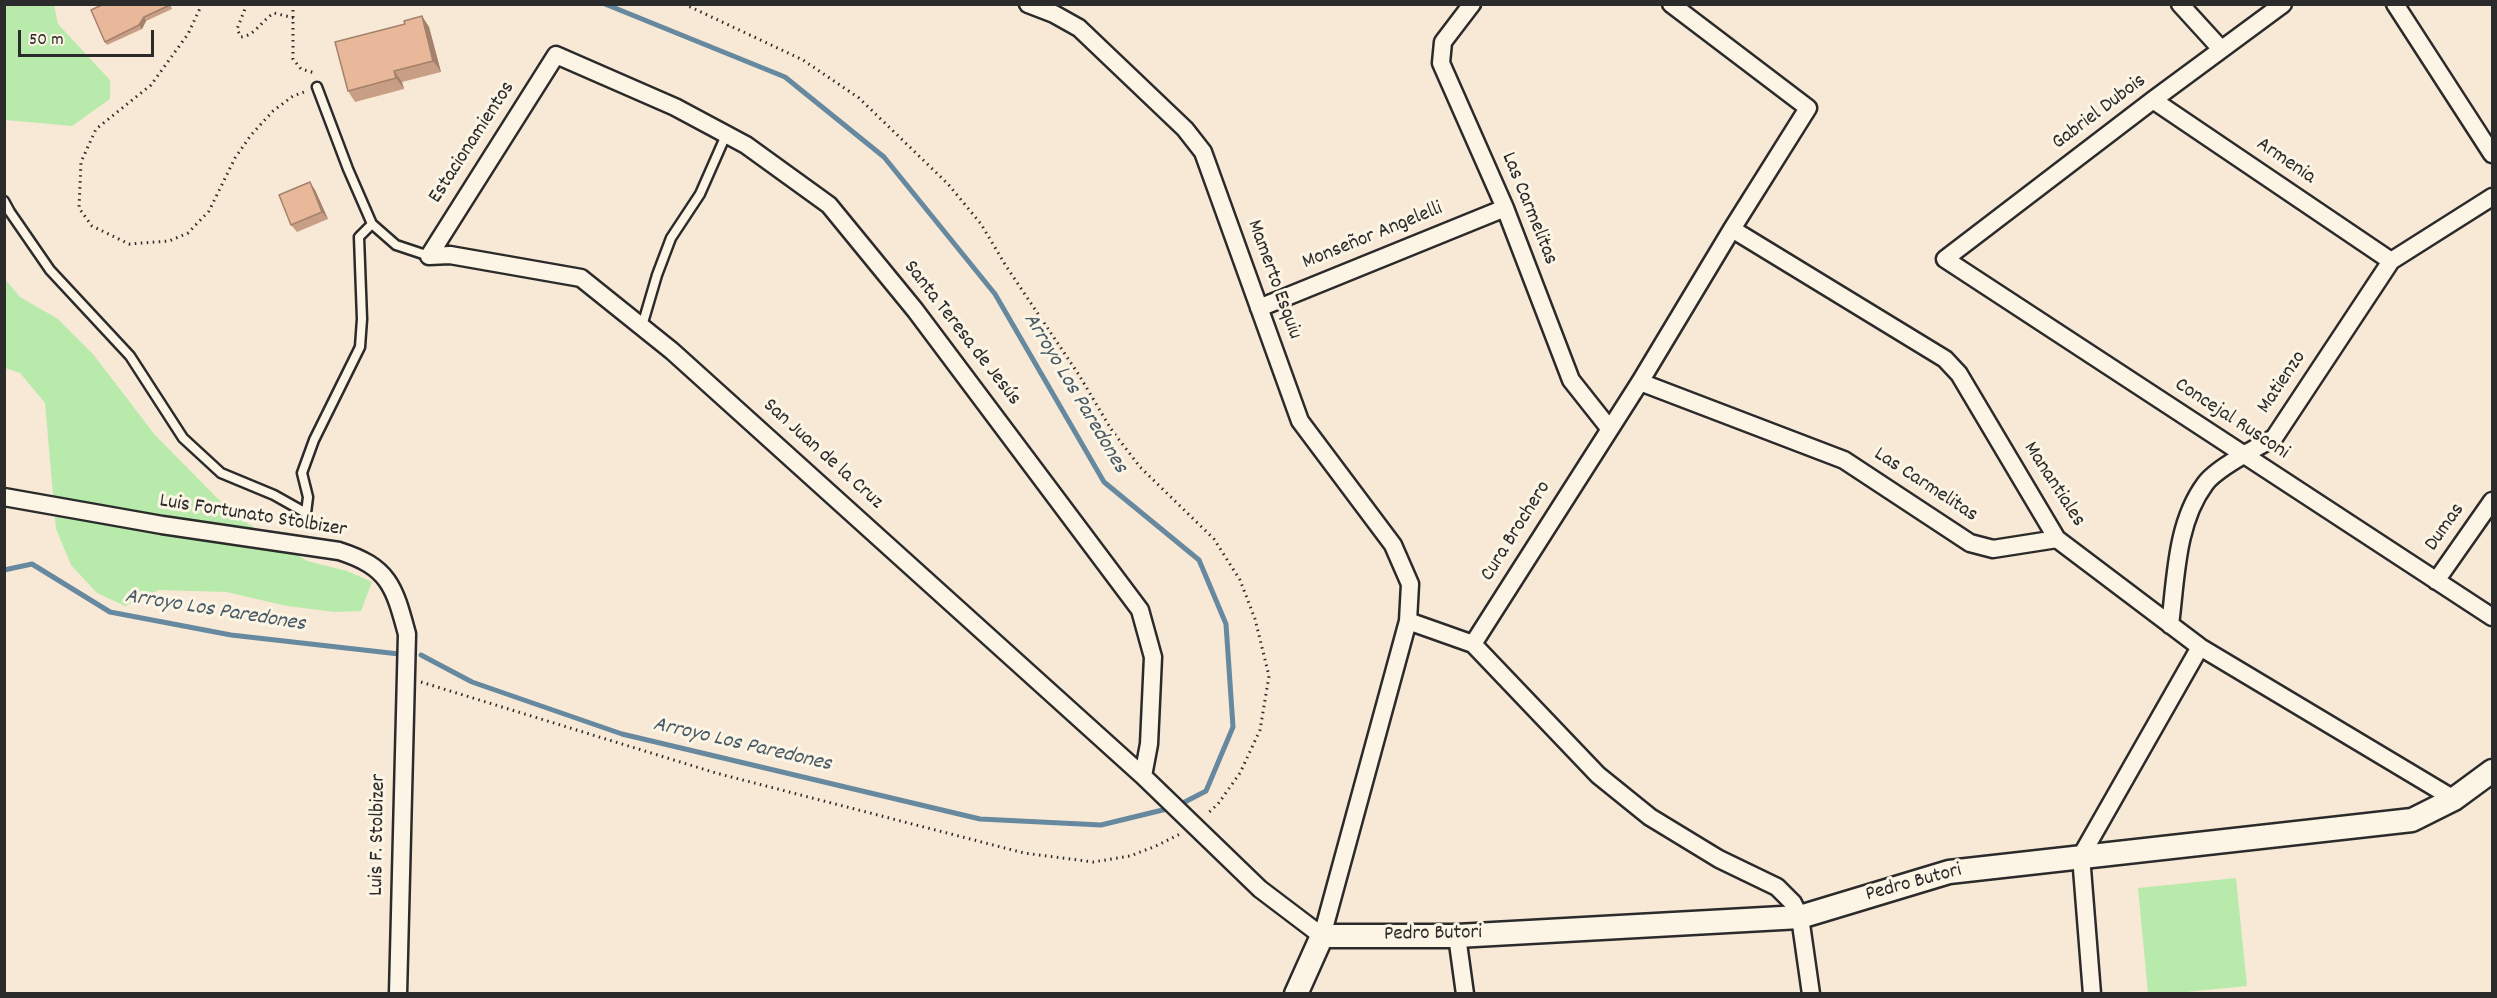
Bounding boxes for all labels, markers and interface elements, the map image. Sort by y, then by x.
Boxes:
scale bar [21,18,158,56]
text: 50 m [29,28,64,53]
street label: Gabriel Dubois [2048,69,2152,157]
street label: Estacionamientos [424,77,522,209]
street label: Armenia [2250,133,2320,191]
street label: Las Carmelitas [1494,149,1562,269]
street label: Monseñor Angelelli [1299,197,1447,277]
street label: Mamerto Esquiu [1240,217,1306,343]
street label: Santa Teresa de Jesús [897,257,1025,411]
water label: Arroyo Los Paredones [1016,309,1132,479]
street label: Matienzo [2253,347,2313,419]
street label: Concejal Rusconi [2169,374,2293,466]
street label: San Juan de la Cruz [757,394,887,516]
street label: Manantiales [2016,438,2090,532]
street label: Las Carmelitas [1868,443,1982,529]
street label: Cura Brochero [1476,477,1558,587]
street label: Luis Fortunato Stolbizer [158,490,348,544]
street label: Dumas [2420,499,2472,557]
water label: Arroyo Los Paredones [123,585,307,639]
water label: Arroyo Los Paredones [650,713,834,779]
street label: Luis F. Stolbizer [365,774,393,896]
street label: Pedro Butori [1863,859,1965,909]
street label: Pedro Butori [1384,922,1482,948]

